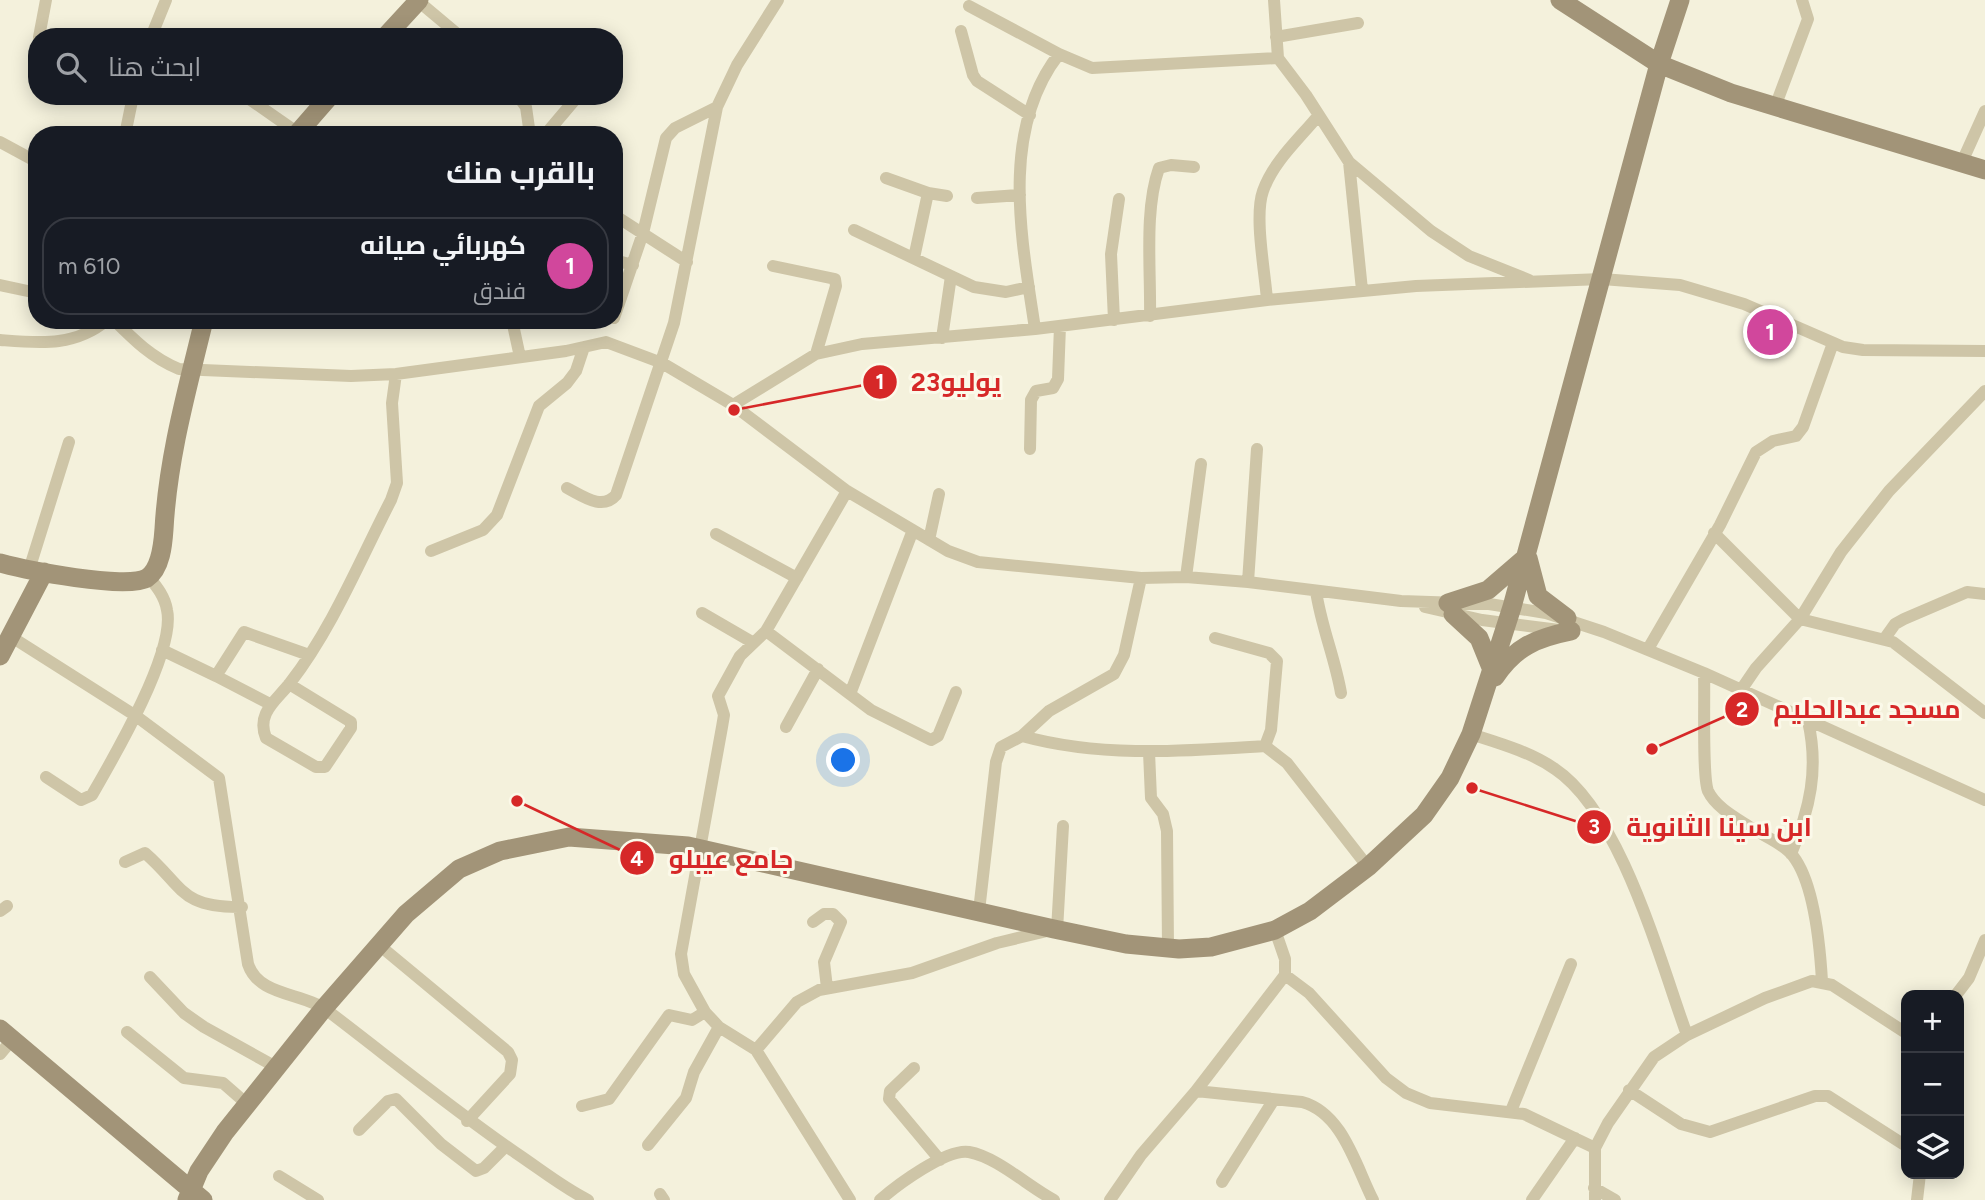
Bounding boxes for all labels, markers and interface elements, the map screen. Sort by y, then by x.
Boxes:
search box [28,28,623,105]
icon: search [52,48,90,86]
text: ابحث هنا [108,51,201,83]
text: بالقرب منك [446,154,595,191]
text: كهربائي صيانه [360,229,526,261]
text: 610 m [58,252,121,280]
text: 1 [565,252,575,280]
text: فندق [473,277,526,305]
pin: 1 [1747,306,1793,358]
callout: 23يوليو [862,358,1015,405]
text: 23يوليو [911,366,1002,398]
text: 1 [876,369,884,394]
callout: مسجد عبدالحليم [1725,686,1975,733]
text: مسجد عبدالحليم [1773,693,1961,727]
text: 2 [1736,697,1748,722]
your location [826,743,860,777]
callout: ابن سينا الثانوية [1577,803,1825,850]
text: ابن سينا الثانوية [1626,811,1812,843]
text: 3 [1588,814,1600,839]
callout: جامع عيبلو [620,835,807,882]
text: جامع عيبلو [669,843,793,876]
text: 4 [630,846,644,871]
map controls [1901,990,1964,1179]
button: + [1901,990,1964,1053]
button: − [1901,1053,1964,1116]
button: layers [1901,1116,1964,1179]

